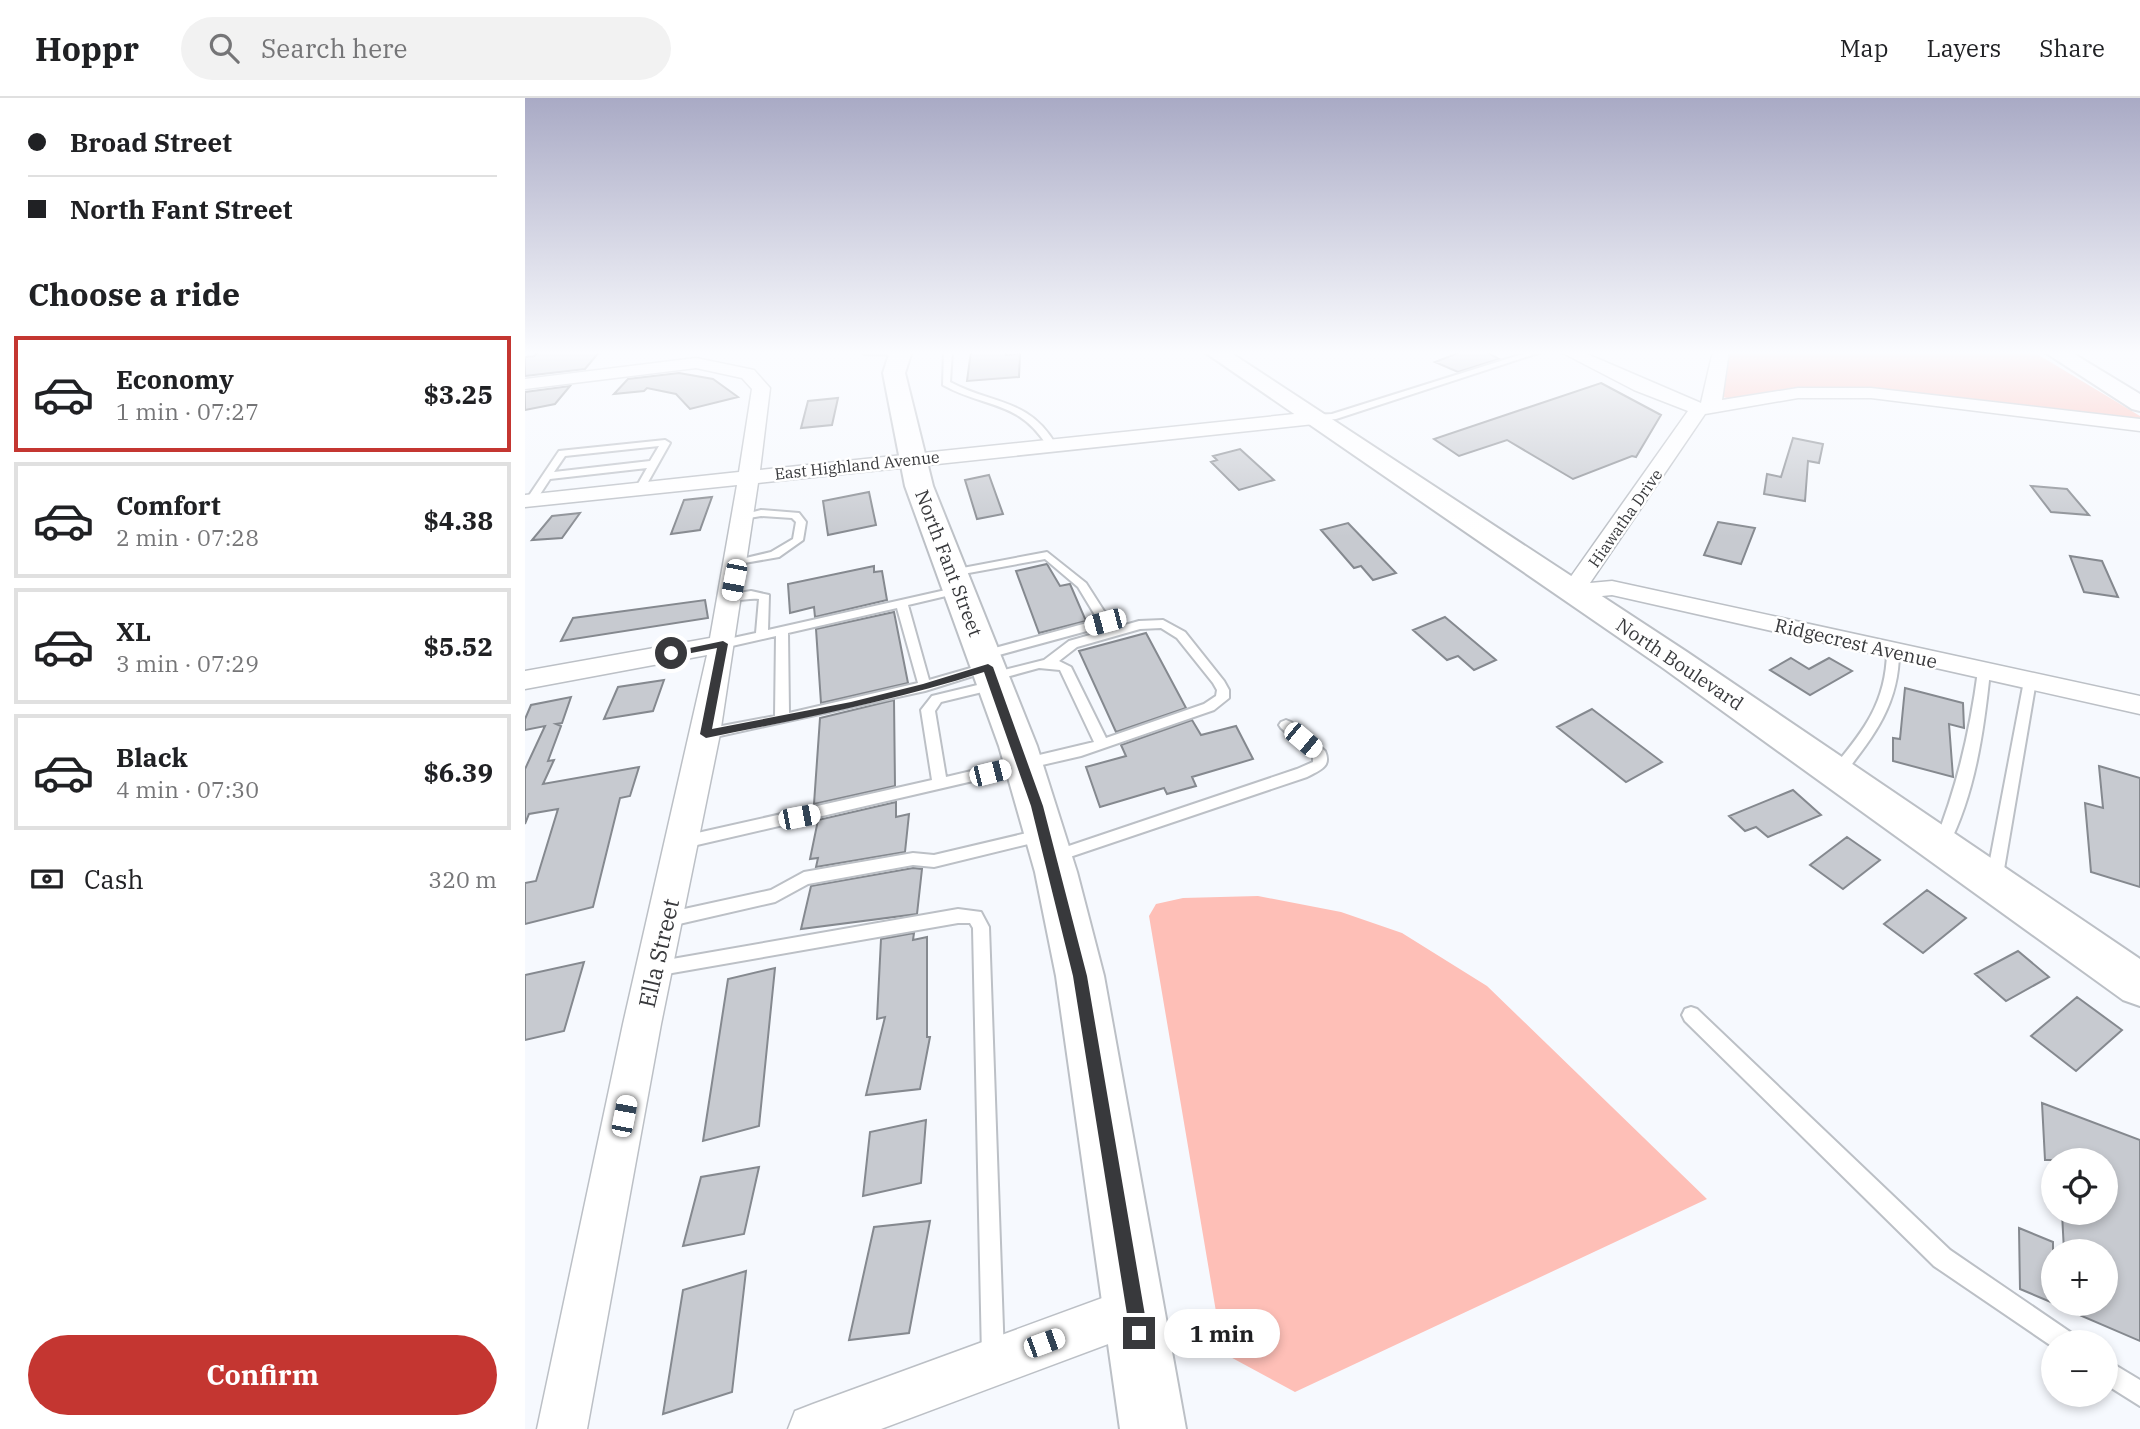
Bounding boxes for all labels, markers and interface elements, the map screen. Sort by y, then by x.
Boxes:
search box [181,17,671,80]
text: Hoppr [35,27,139,70]
icon: search [205,29,243,67]
text: Search here [261,31,408,65]
text: Map [1840,32,1888,64]
text: Layers [1926,32,2001,64]
text: Share [2039,32,2105,64]
text: Broad Street [70,125,232,159]
text: North Fant Street [70,192,293,226]
text: Choose a ride [28,273,240,315]
text: Economy [116,362,234,396]
icon: car [32,363,95,426]
text: $3.25 [423,377,493,411]
text: 1 min · 07:27 [116,396,259,426]
street label: East Highland Avenue [774,446,940,484]
street label: Hiawatha Drive [1584,465,1666,571]
street label: North Fant Street [910,486,988,640]
text: Comfort [116,488,221,522]
icon: car [32,489,95,552]
text: $4.38 [423,503,493,537]
text: 2 min · 07:28 [116,522,259,552]
car [720,557,749,603]
car [1082,606,1129,638]
street label: North Boulevard [1612,613,1748,715]
street label: Ridgecrest Avenue [1772,613,1940,673]
text: XL [116,614,151,648]
icon: car [32,615,95,678]
text: $5.52 [423,629,493,663]
route start [655,637,687,669]
text: 3 min · 07:29 [116,648,259,678]
car [1281,718,1326,762]
text: Black [116,740,188,774]
icon: car [32,741,95,804]
text: $6.39 [423,755,493,789]
car [968,758,1013,788]
text: 4 min · 07:30 [116,774,259,804]
car [777,803,822,831]
icon: cash [28,860,66,898]
text: Cash [84,862,144,896]
text: 320 m [428,864,497,894]
street label: Ella Street [631,896,685,1010]
car [610,1093,639,1139]
map controls [2041,1148,2118,1407]
button: locate [2041,1148,2118,1225]
button: + [2041,1239,2118,1316]
callout: 1 min [1163,1308,1279,1358]
route end [1123,1317,1155,1349]
text: 1 min [1190,1318,1254,1348]
car [1021,1326,1068,1360]
button: − [2041,1330,2118,1407]
button: Confirm [28,1335,497,1415]

